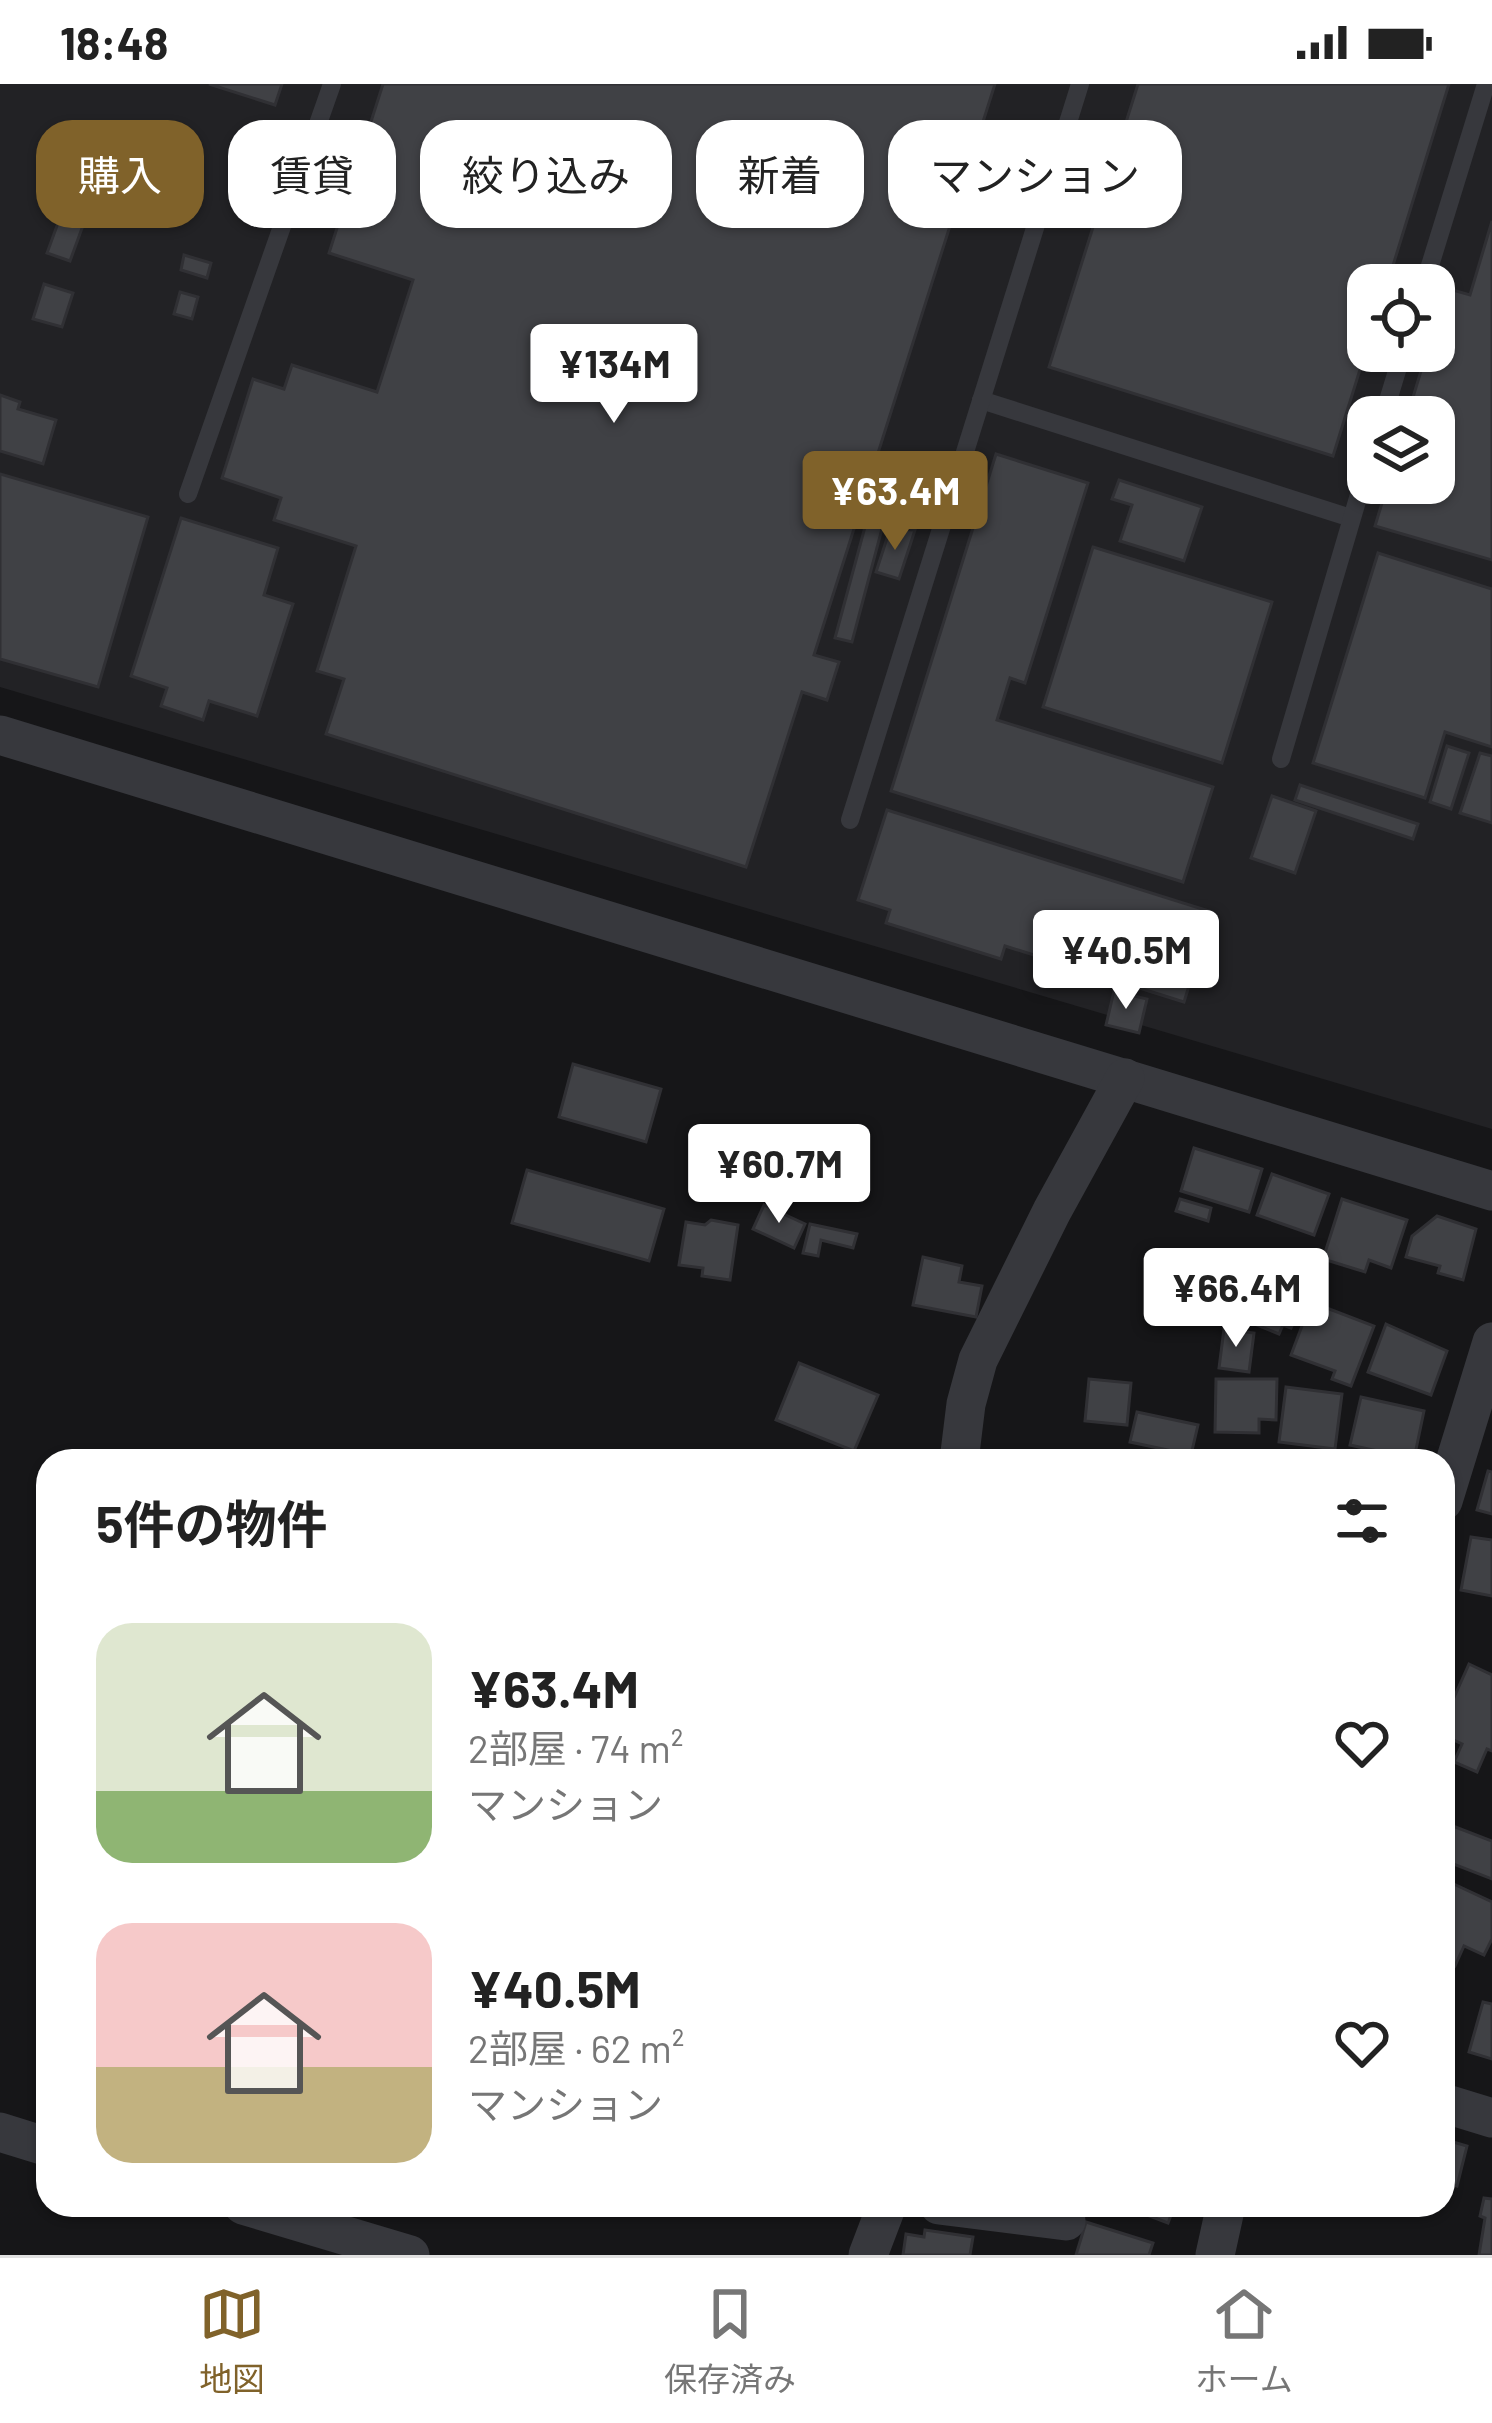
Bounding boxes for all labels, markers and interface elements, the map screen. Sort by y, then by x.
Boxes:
text: 18:48 [60,15,168,69]
chip: 購入 [36,120,204,228]
chip: 賃貸 [228,120,396,228]
chip: 絞り込み [420,120,672,228]
chip: 新着 [696,120,864,228]
chip: マンション [888,120,1182,228]
map controls [1347,264,1455,504]
button: locate [1347,264,1455,372]
pin: ¥134M [530,324,698,426]
text: ¥134M [557,339,671,386]
button: layers [1347,396,1455,504]
pin: ¥63.4M [797,451,993,553]
text: ¥63.4M [830,466,960,513]
pin: ¥40.5M [1028,910,1224,1012]
text: ¥40.5M [1060,925,1192,972]
pin: ¥60.7M [681,1124,877,1226]
text: ¥60.7M [715,1139,843,1186]
pin: ¥66.4M [1138,1248,1334,1350]
text: ¥66.4M [1171,1263,1301,1310]
icon: filters [1329,1488,1395,1554]
text: 5件の物件 [96,1492,328,1553]
text: ¥63.4M [468,1657,639,1718]
icon: home [192,1671,336,1815]
icon: heart [1329,1710,1395,1776]
text: 2部屋 · 74 m² [468,1724,683,1771]
text: マンション [468,1780,663,1827]
text: ¥40.5M [468,1957,641,2018]
icon: home [192,1971,336,2115]
icon: heart [1329,2010,1395,2076]
text: 2部屋 · 62 m² [468,2024,684,2071]
text: マンション [468,2080,663,2127]
tab: 地図 [199,2281,265,2401]
tab: 保存済み [664,2281,796,2401]
tab: ホーム [1195,2281,1293,2401]

